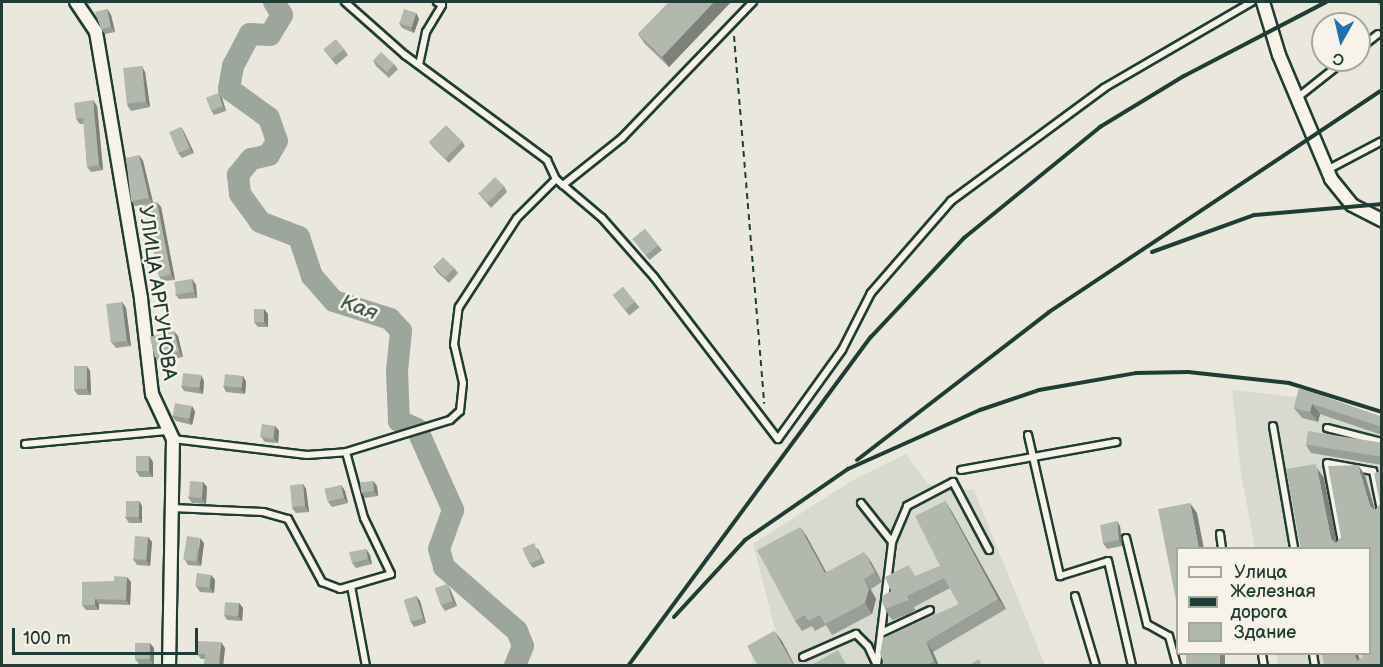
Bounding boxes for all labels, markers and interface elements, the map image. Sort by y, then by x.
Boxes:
north arrow [1311,12,1371,72]
text: С [1332,48,1346,69]
street label: УЛИЦА АРГУНОВА [133,204,181,382]
water label: Кая [337,290,381,326]
legend [1176,547,1371,655]
text: Улица [1234,562,1287,583]
text: Железная дорога [1230,581,1316,623]
scale bar [15,616,201,654]
text: Здание [1234,622,1296,643]
text: 100 m [23,628,71,649]

